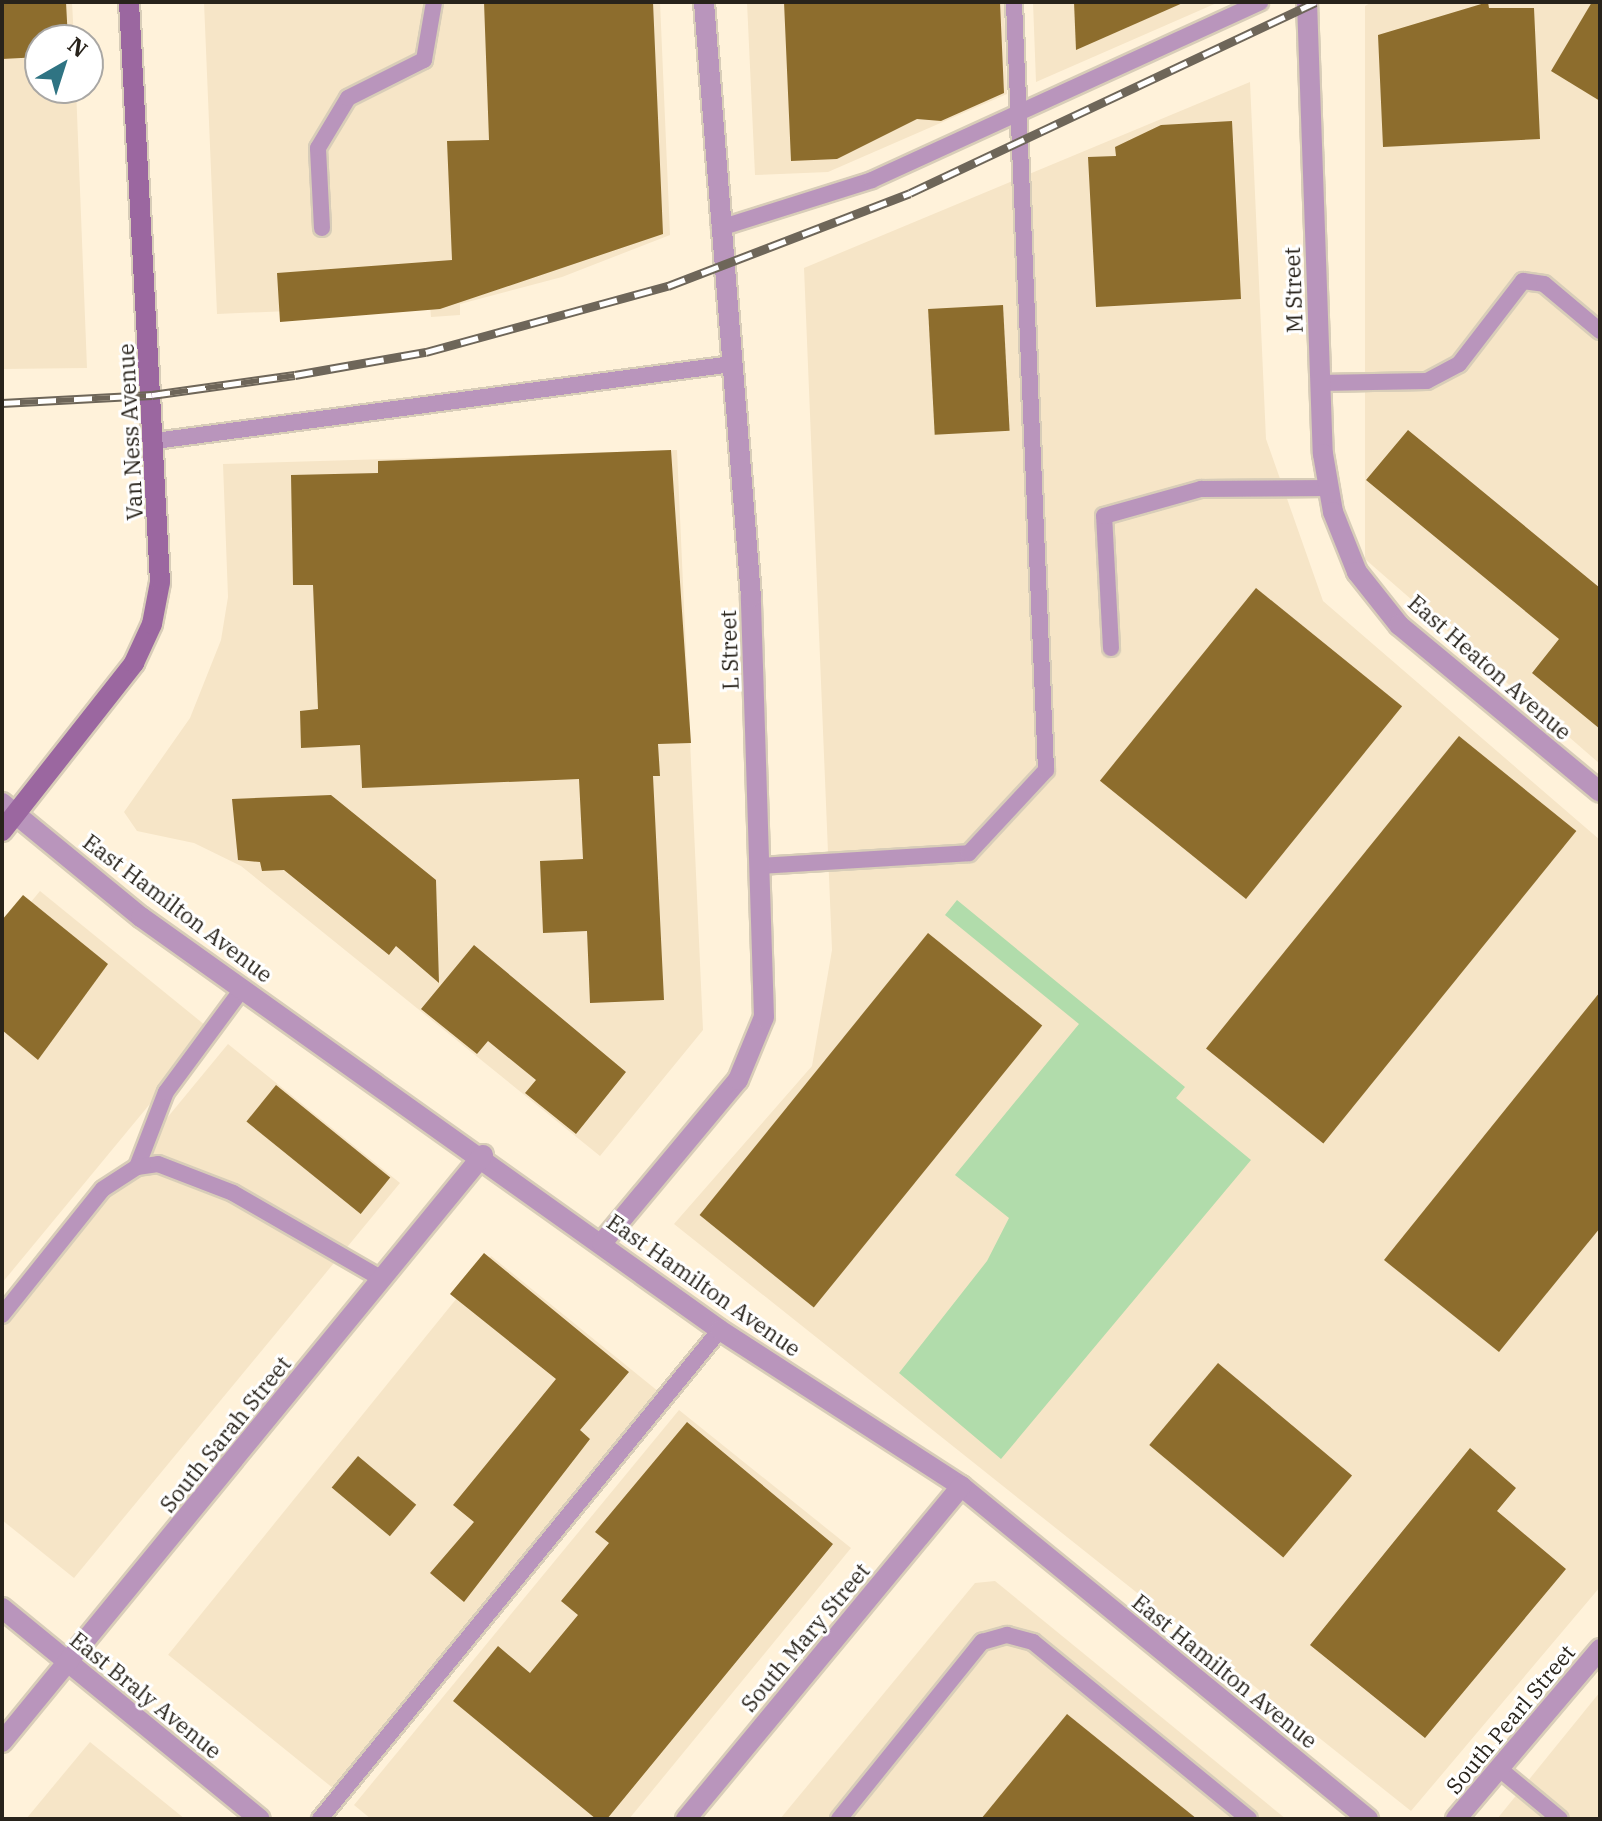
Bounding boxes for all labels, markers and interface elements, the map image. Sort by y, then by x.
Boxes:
north arrow [24,24,104,104]
text: N [62,30,94,63]
street label: M Street [1278,247,1308,333]
street label: Van Ness Avenue [112,343,148,521]
street label: East Heaton Avenue [1403,589,1577,745]
street label: L Street [714,610,744,690]
street label: East Hamilton Avenue [78,828,278,988]
street label: East Hamilton Avenue [602,1208,806,1362]
street label: South Sarah Street [154,1351,296,1517]
street label: South Mary Street [735,1557,875,1717]
street label: East Hamilton Avenue [1127,1588,1323,1754]
street label: East Braly Avenue [65,1626,227,1764]
street label: South Pearl Street [1440,1639,1580,1799]

